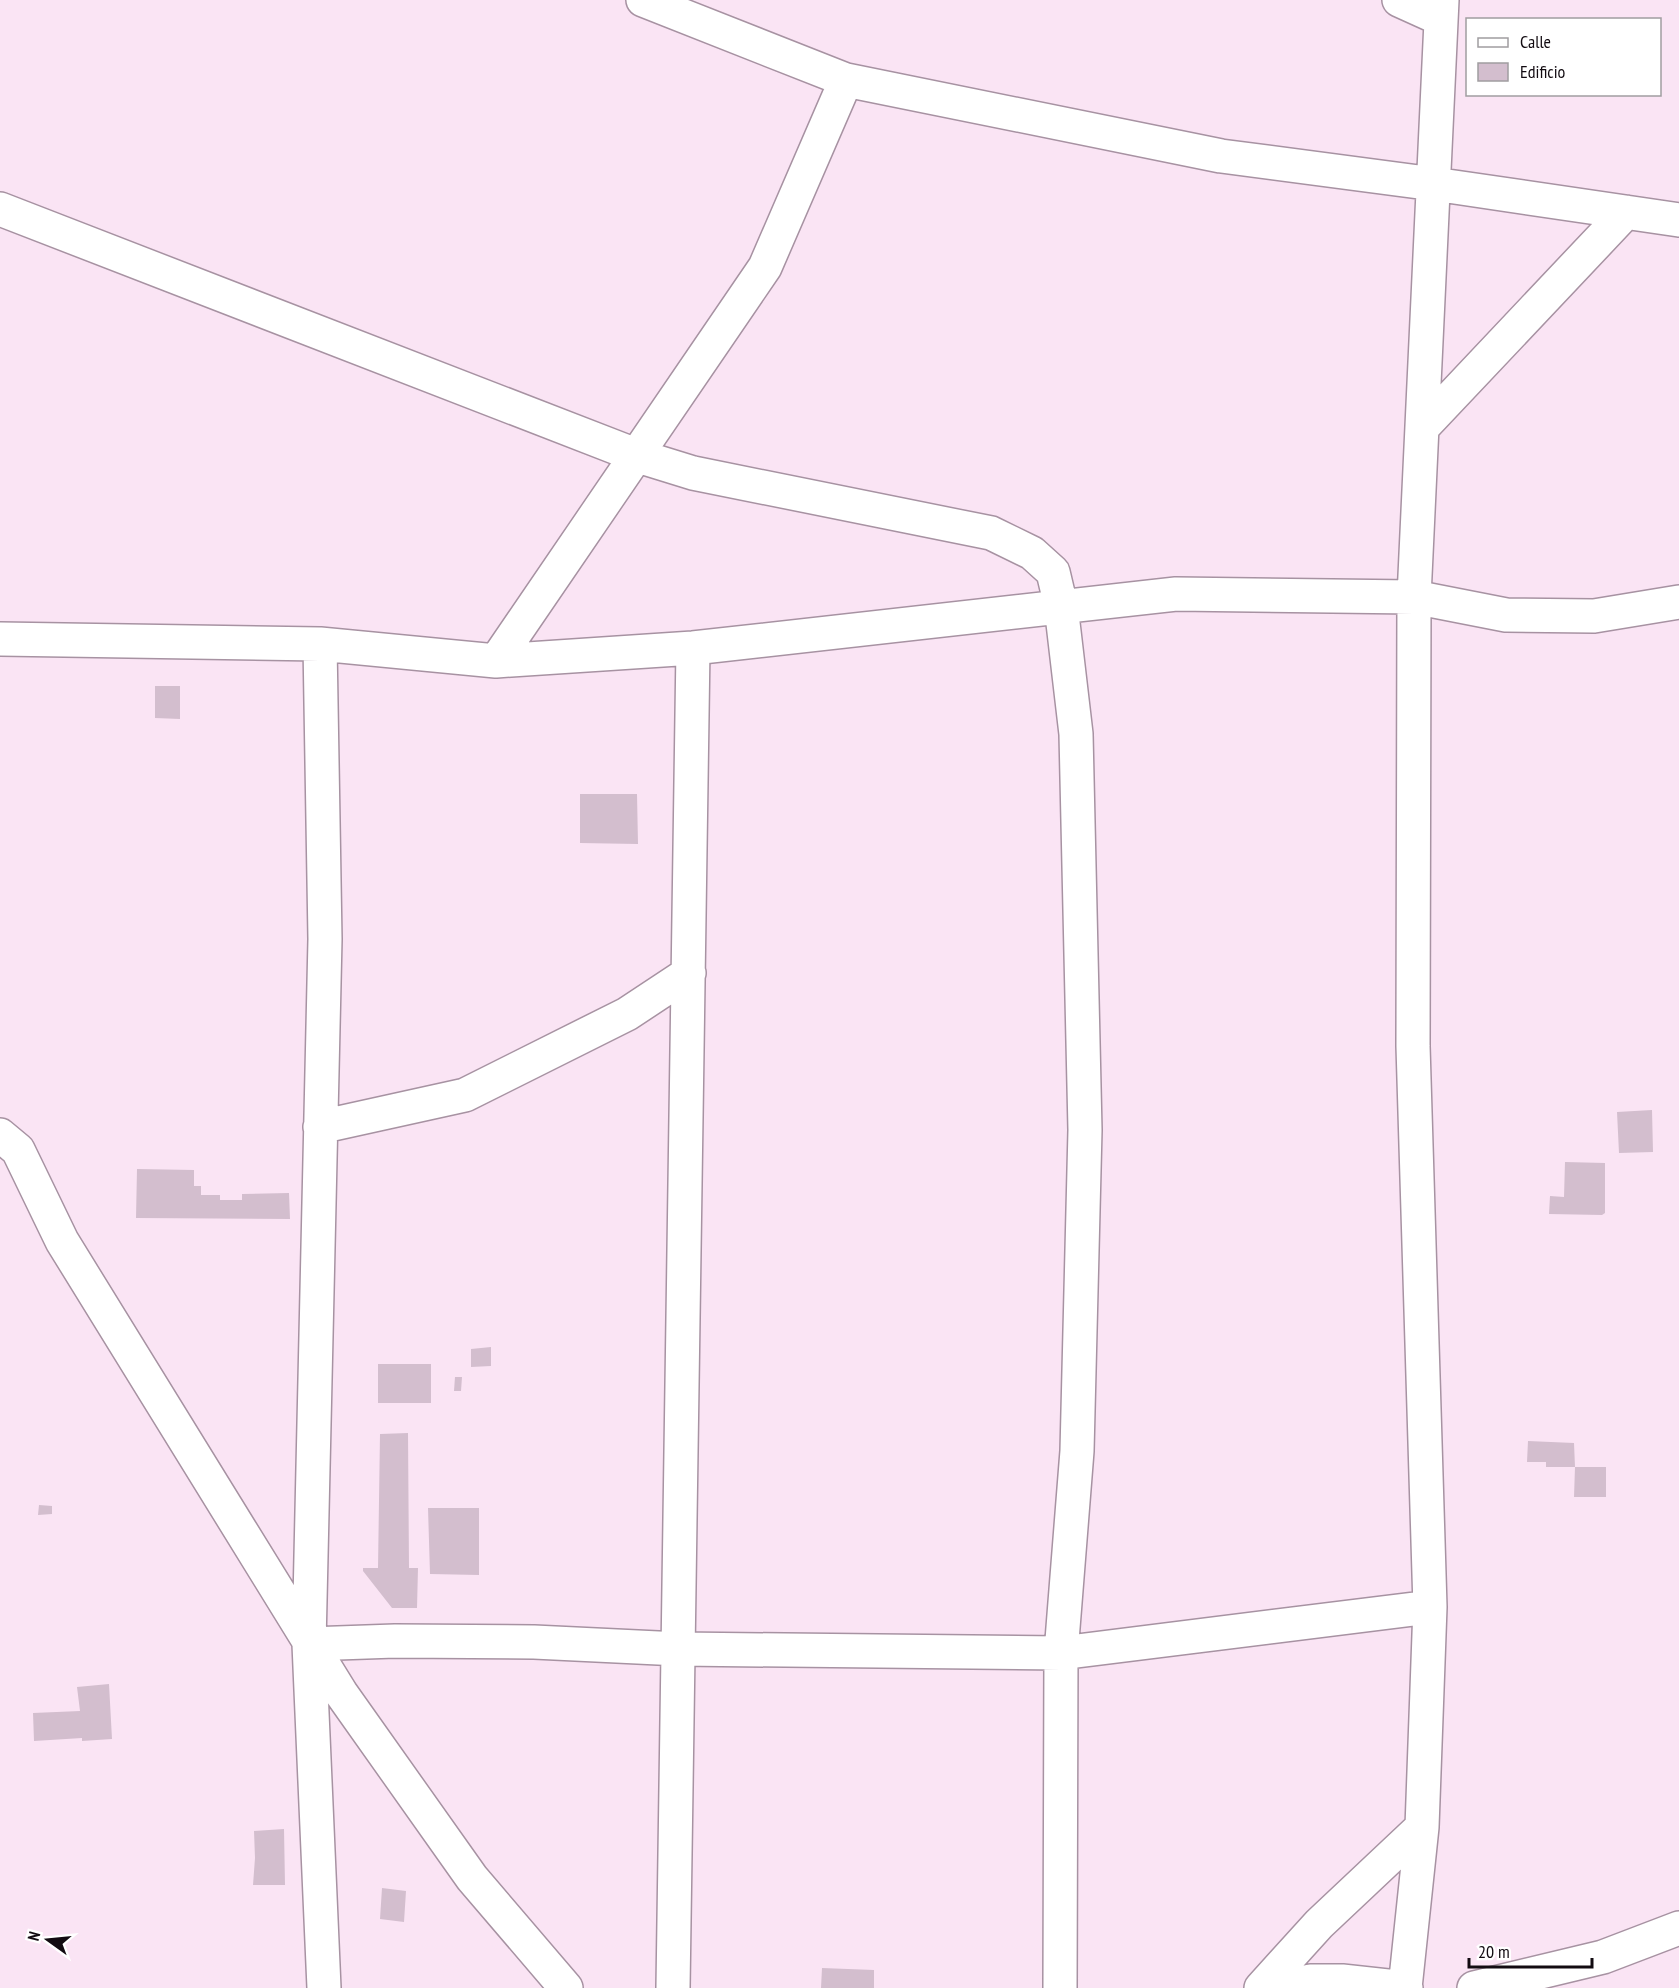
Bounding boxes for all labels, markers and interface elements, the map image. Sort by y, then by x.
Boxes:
legend [1466,18,1661,96]
text: Calle [1520,30,1551,53]
text: Edificio [1520,60,1566,83]
north arrow [18,1910,78,1970]
text: N [23,1929,44,1943]
scale bar [1469,1931,1592,1969]
text: 20 m [1478,1940,1510,1963]

